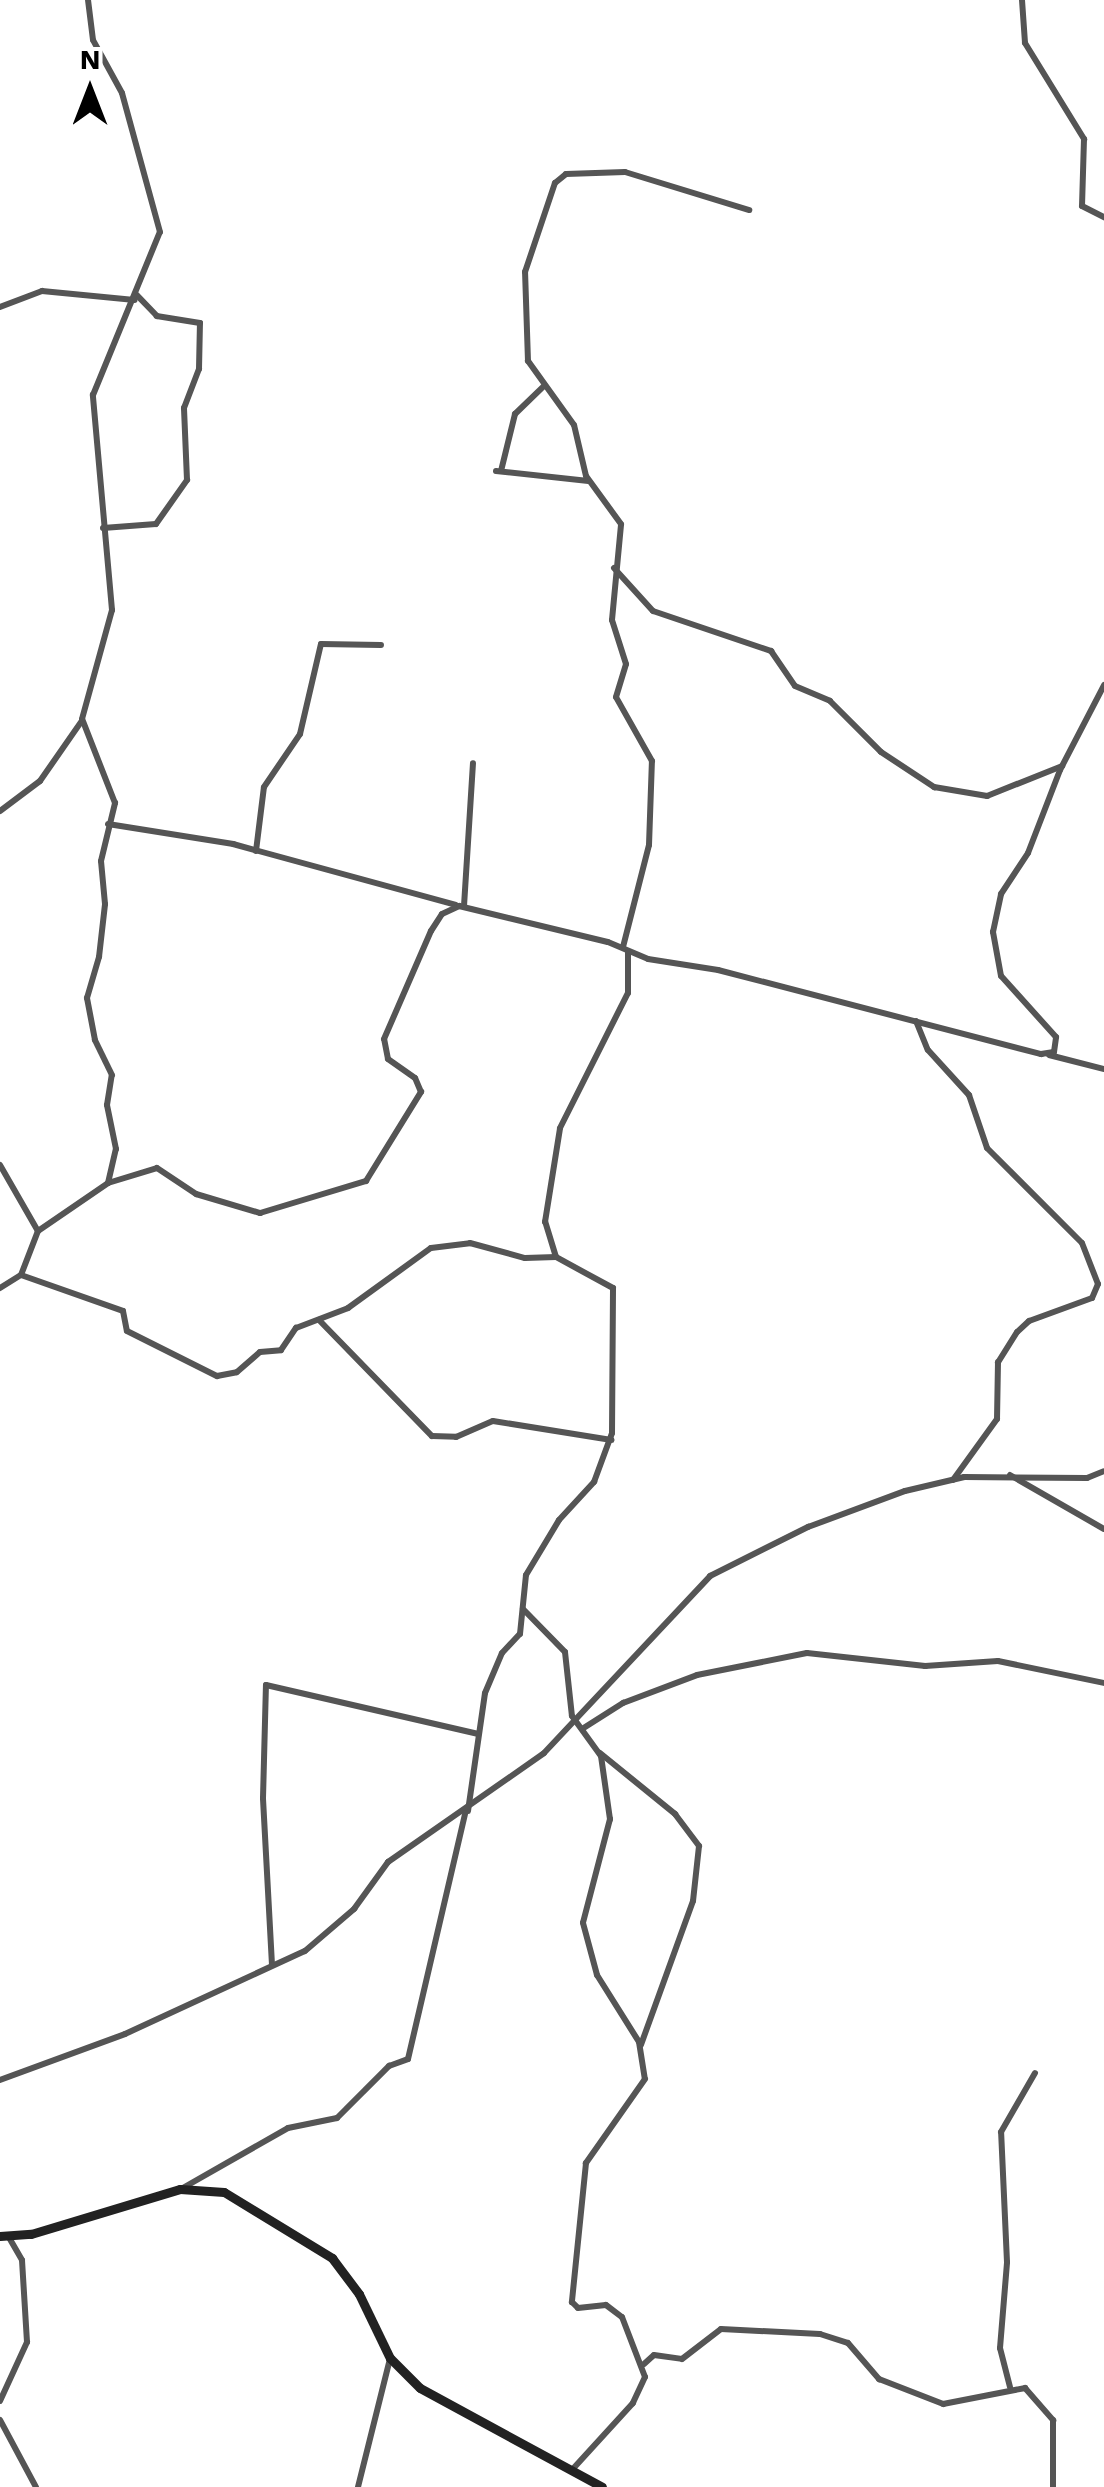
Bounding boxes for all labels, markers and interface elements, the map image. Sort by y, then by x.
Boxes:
north arrow [40,40,140,140]
text: N [80,43,100,76]

